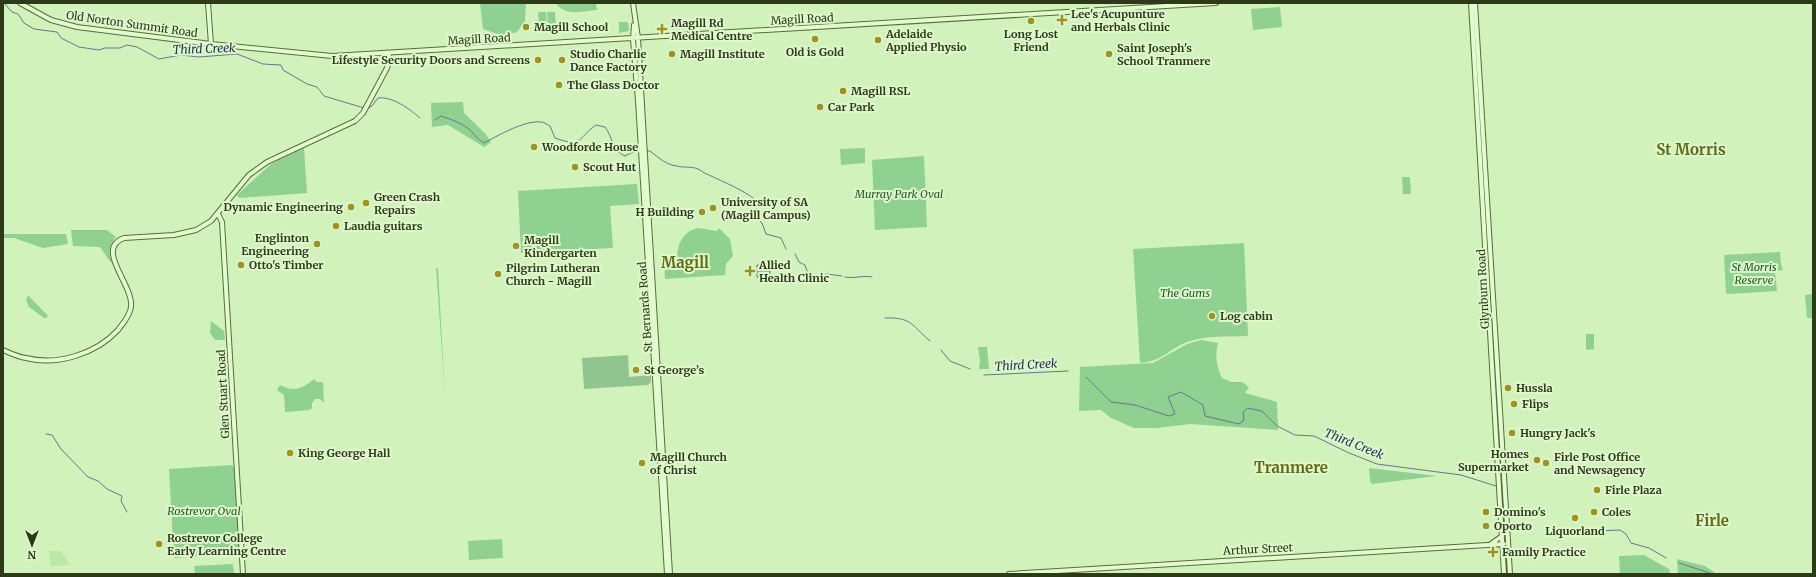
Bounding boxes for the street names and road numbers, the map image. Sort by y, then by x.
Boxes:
street label: Old Norton Summit Road [65,8,199,40]
street label: Magill Road [770,10,834,28]
street label: Magill Road [447,30,511,48]
street label: Glynburn Road [1474,248,1492,329]
street label: St Bernards Road [635,261,655,353]
street label: Glen Stuart Road [214,349,232,439]
street label: Arthur Street [1222,540,1294,558]

